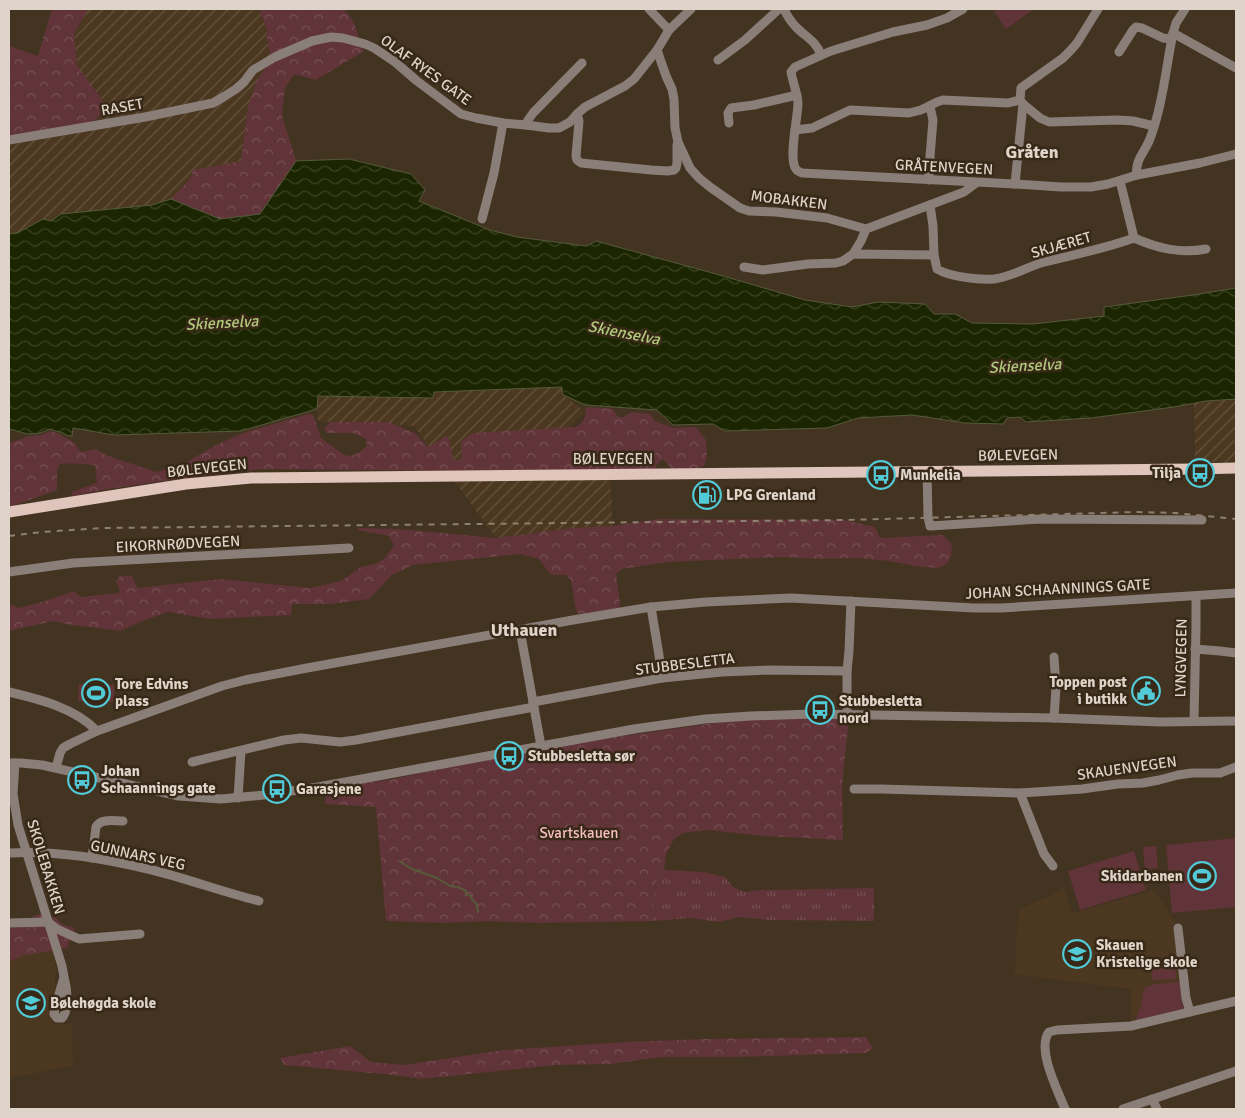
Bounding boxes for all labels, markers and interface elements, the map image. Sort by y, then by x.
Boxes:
street label: OLAF RYES GATE [377,31,475,109]
street label: RASET [100,94,145,120]
district label: Gråten [1005,141,1059,163]
street label: GRÅTENVEGEN [894,155,994,179]
street label: MOBAKKEN [750,186,828,214]
street label: SKJÆRET [1029,228,1094,262]
water label: Skienselva [185,311,260,335]
water label: Skienselva [586,316,663,350]
water label: Skienselva [988,354,1063,378]
street label: BØLEVEGEN [978,445,1058,465]
street label: BØLEVEGEN [573,450,653,468]
street label: BØLEVEGEN [166,455,248,481]
bus stop icon: Tilja [1185,458,1215,488]
bus stop icon: Munkelia [866,460,896,490]
place label: Tilja [1152,464,1181,482]
place label: Munkelia [900,466,961,484]
fuel station icon: LPG Grenland [692,480,722,510]
place label: LPG Grenland [726,486,816,504]
street label: EIKORNRØDVEGEN [115,532,241,556]
street label: JOHAN SCHAANNINGS GATE [965,575,1151,603]
street label: LYNGVEGEN [1171,618,1191,698]
district label: Uthauen [491,619,557,641]
street label: STUBBESLETTA [634,649,736,679]
place label: Toppen post i butikk [1050,673,1127,708]
place label: Tore Edvins plass [115,675,189,710]
public building icon: Toppen post i butikk [1131,676,1161,706]
sports icon: Tore Edvins plass [81,678,111,708]
place label: Stubbesletta nord [839,692,923,727]
bus stop icon: Stubbesletta nord [805,695,835,725]
bus stop icon: Stubbesletta sør [494,741,524,771]
place label: Stubbesletta sør [528,747,635,765]
street label: SKAUENVEGEN [1076,752,1178,784]
place label: Johan Schaannings gate [101,762,216,797]
bus stop icon: Johan Schaannings gate [67,765,97,795]
bus stop icon: Garasjene [262,774,292,804]
place label: Garasjene [296,780,361,798]
street label: SKOLEBAKKEN [23,818,69,916]
park label: Svartskauen [539,824,619,842]
street label: GUNNARS VEG [89,836,187,874]
sports icon: Skidarbanen [1187,861,1217,891]
place label: Skidarbanen [1101,867,1183,885]
place label: Skauen Kristelige skole [1096,936,1197,971]
school or university icon: Skauen Kristelige skole [1062,939,1092,969]
school or university icon: Bølehøgda skole [16,988,46,1018]
place label: Bølehøgda skole [50,994,156,1012]

